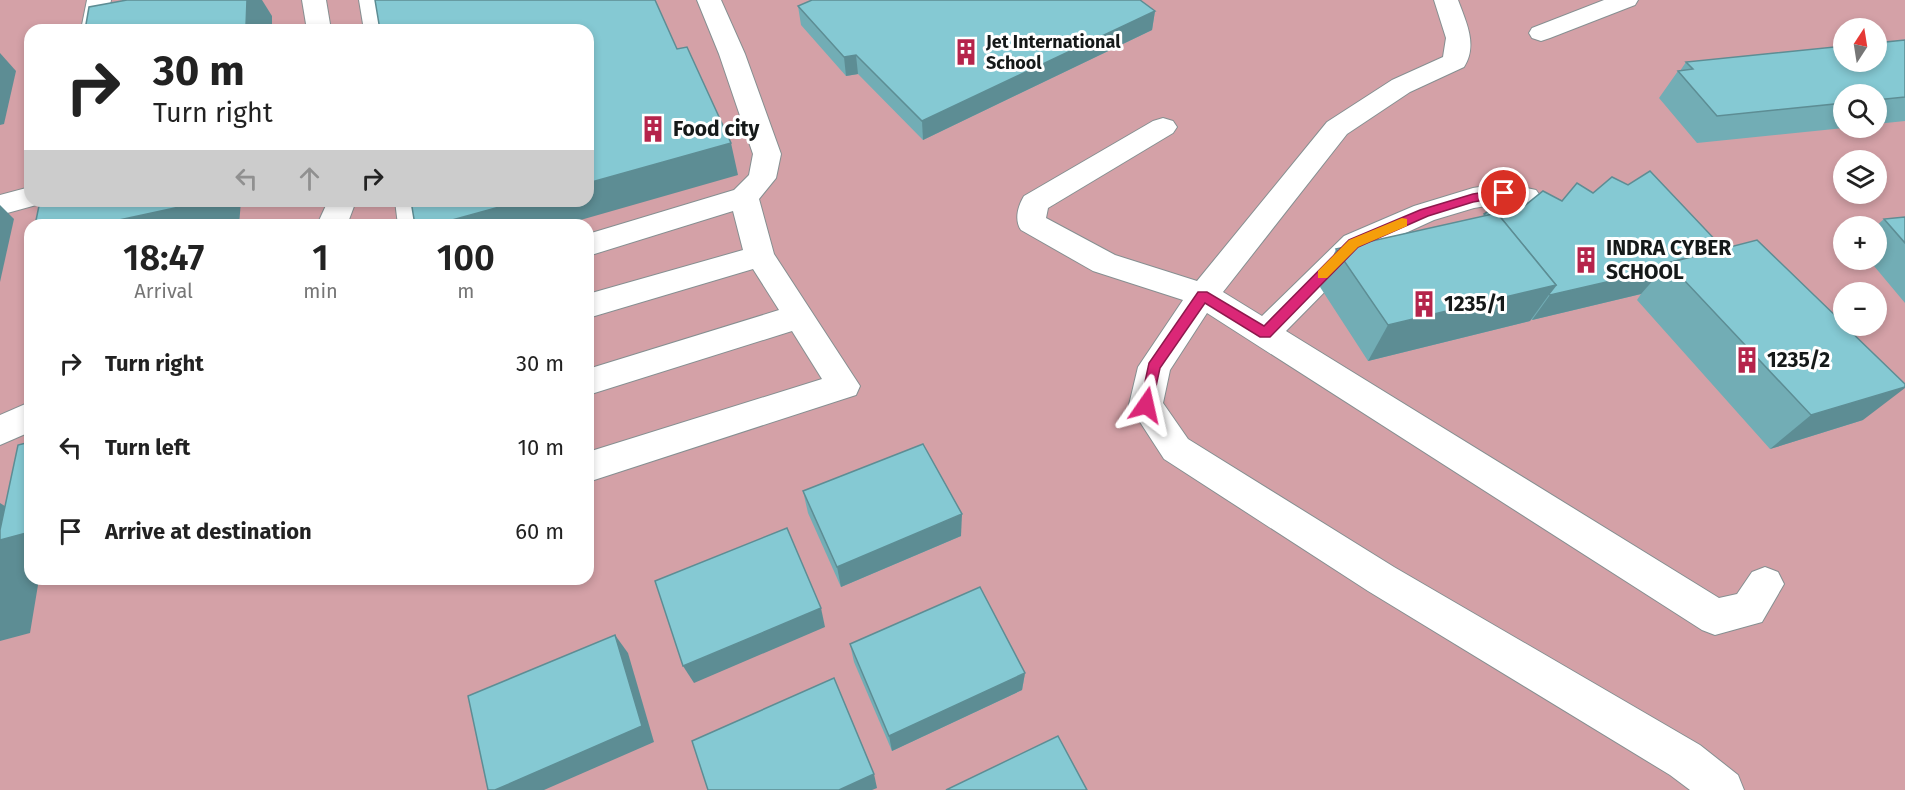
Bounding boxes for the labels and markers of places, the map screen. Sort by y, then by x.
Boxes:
place label: Jet International School [985,31,1121,74]
building icon: Jet International School [951,37,981,67]
building icon: Food city [638,114,668,144]
place label: Food city [673,116,760,142]
pin [1478,167,1529,218]
place label: INDRA CYBER SCHOOL [1606,235,1732,285]
building icon: INDRA CYBER SCHOOL [1571,245,1601,275]
building icon: 1235/1 [1409,289,1439,319]
place label: 1235/1 [1444,291,1506,317]
building icon: 1235/2 [1732,345,1762,375]
place label: 1235/2 [1767,347,1830,373]

